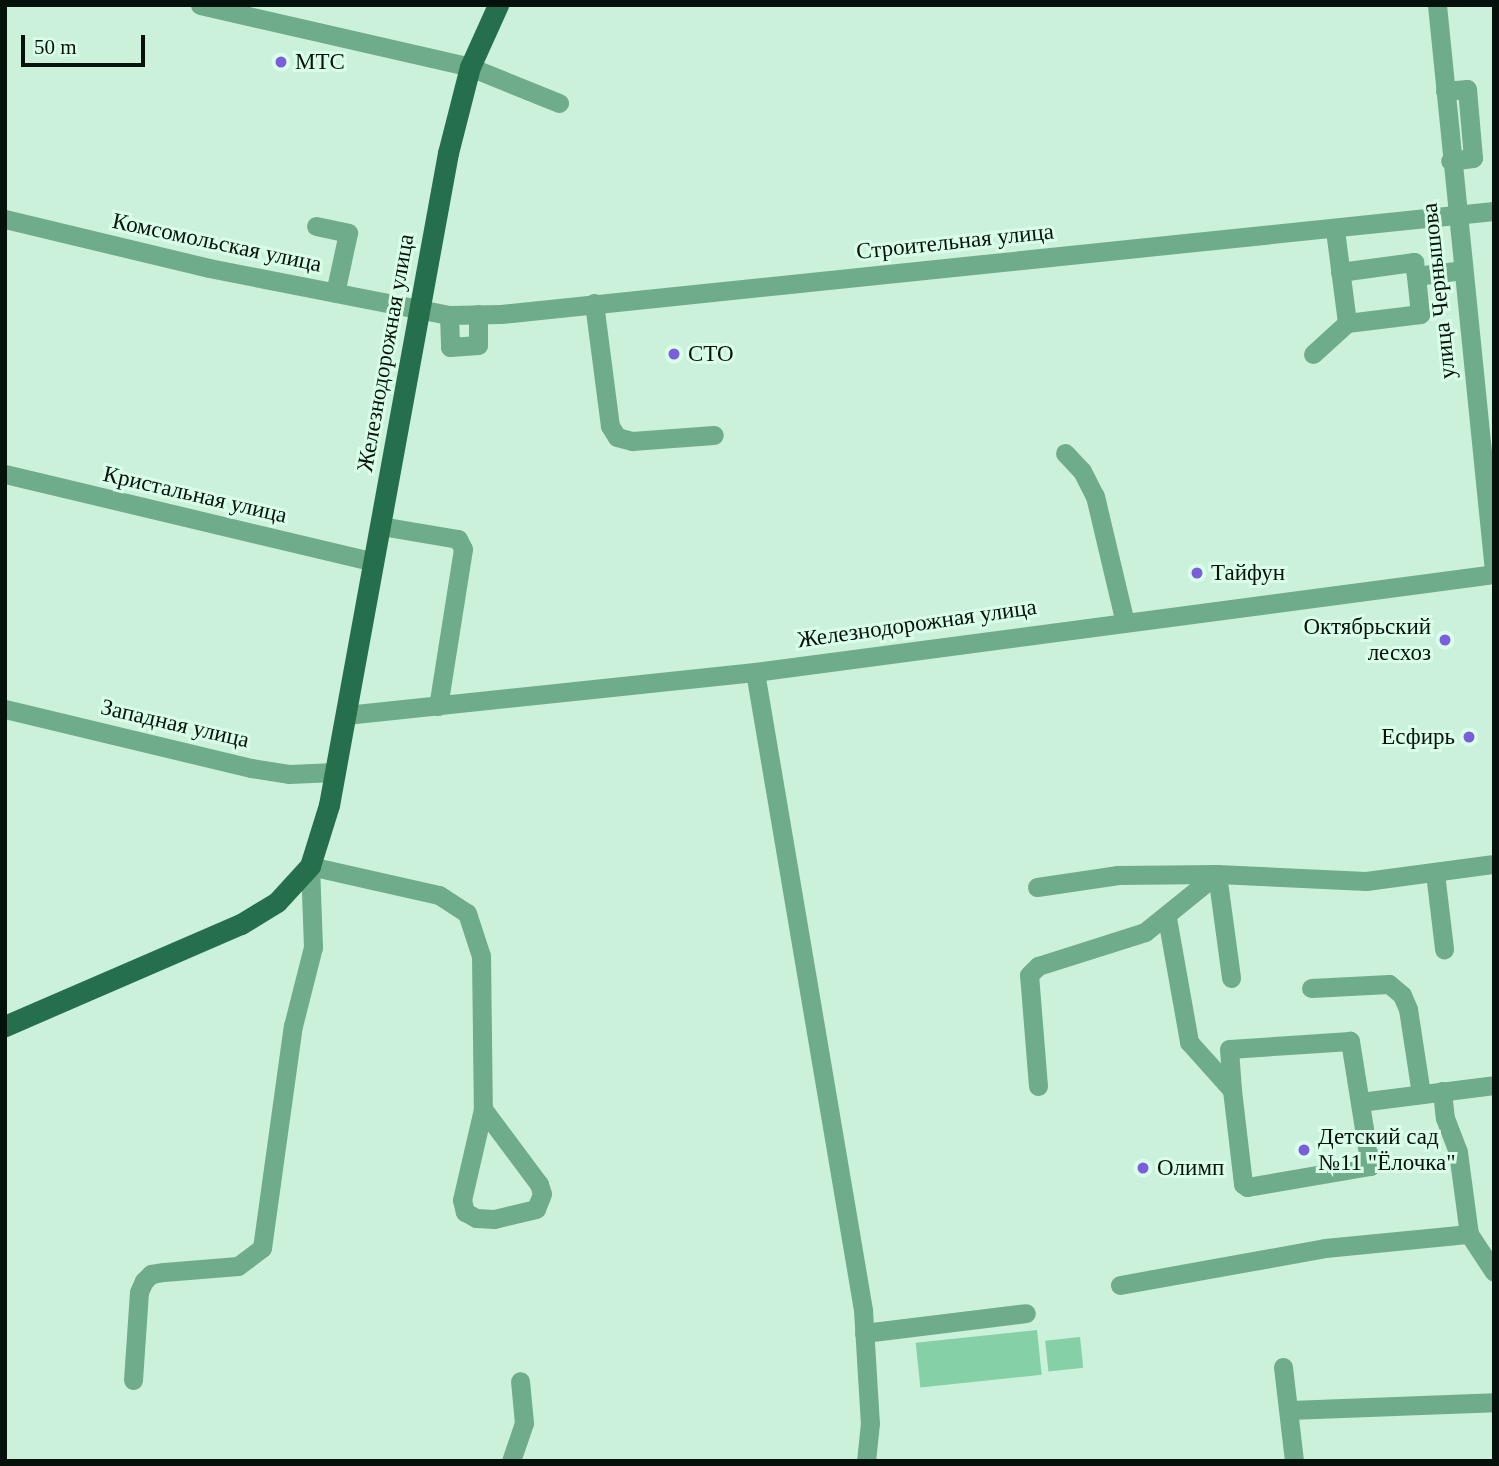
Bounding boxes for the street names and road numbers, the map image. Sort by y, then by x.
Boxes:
street label: улица Чернышова [1416,202,1462,380]
street label: Комсомольская улица [110,207,324,279]
street label: Строительная улица [855,218,1055,266]
street label: Железнодорожная улица [351,232,421,474]
street label: Кристальная улица [100,460,290,530]
street label: Железнодорожная улица [796,594,1038,654]
street label: Западная улица [98,694,252,754]

